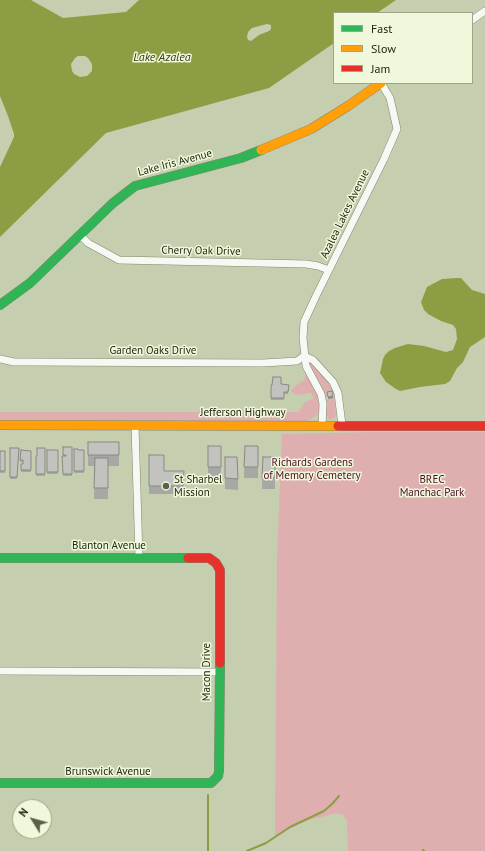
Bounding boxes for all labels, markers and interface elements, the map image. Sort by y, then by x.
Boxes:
legend [333,12,473,84]
text: Fast [371,21,392,36]
text: Slow [371,41,396,56]
water label: Lake Azalea [133,51,191,65]
text: Jam [371,61,390,76]
street label: Lake Iris Avenue [136,147,214,179]
street label: Azalea Lakes Avenue [318,167,372,261]
street label: Cherry Oak Drive [161,244,241,258]
street label: Garden Oaks Drive [110,344,196,358]
street label: Jefferson Highway [200,406,286,420]
park label: Richards Gardens of Memory Cemetery [263,456,361,482]
place label: St Sharbel Mission [174,473,222,499]
park label: BREC Manchac Park [400,473,464,499]
marker: St Sharbel Mission [161,481,171,491]
street label: Blanton Avenue [72,539,146,553]
street label: Macon Drive [200,643,214,701]
street label: Brunswick Avenue [65,765,151,779]
north arrow [12,799,52,839]
text: N [15,805,31,819]

